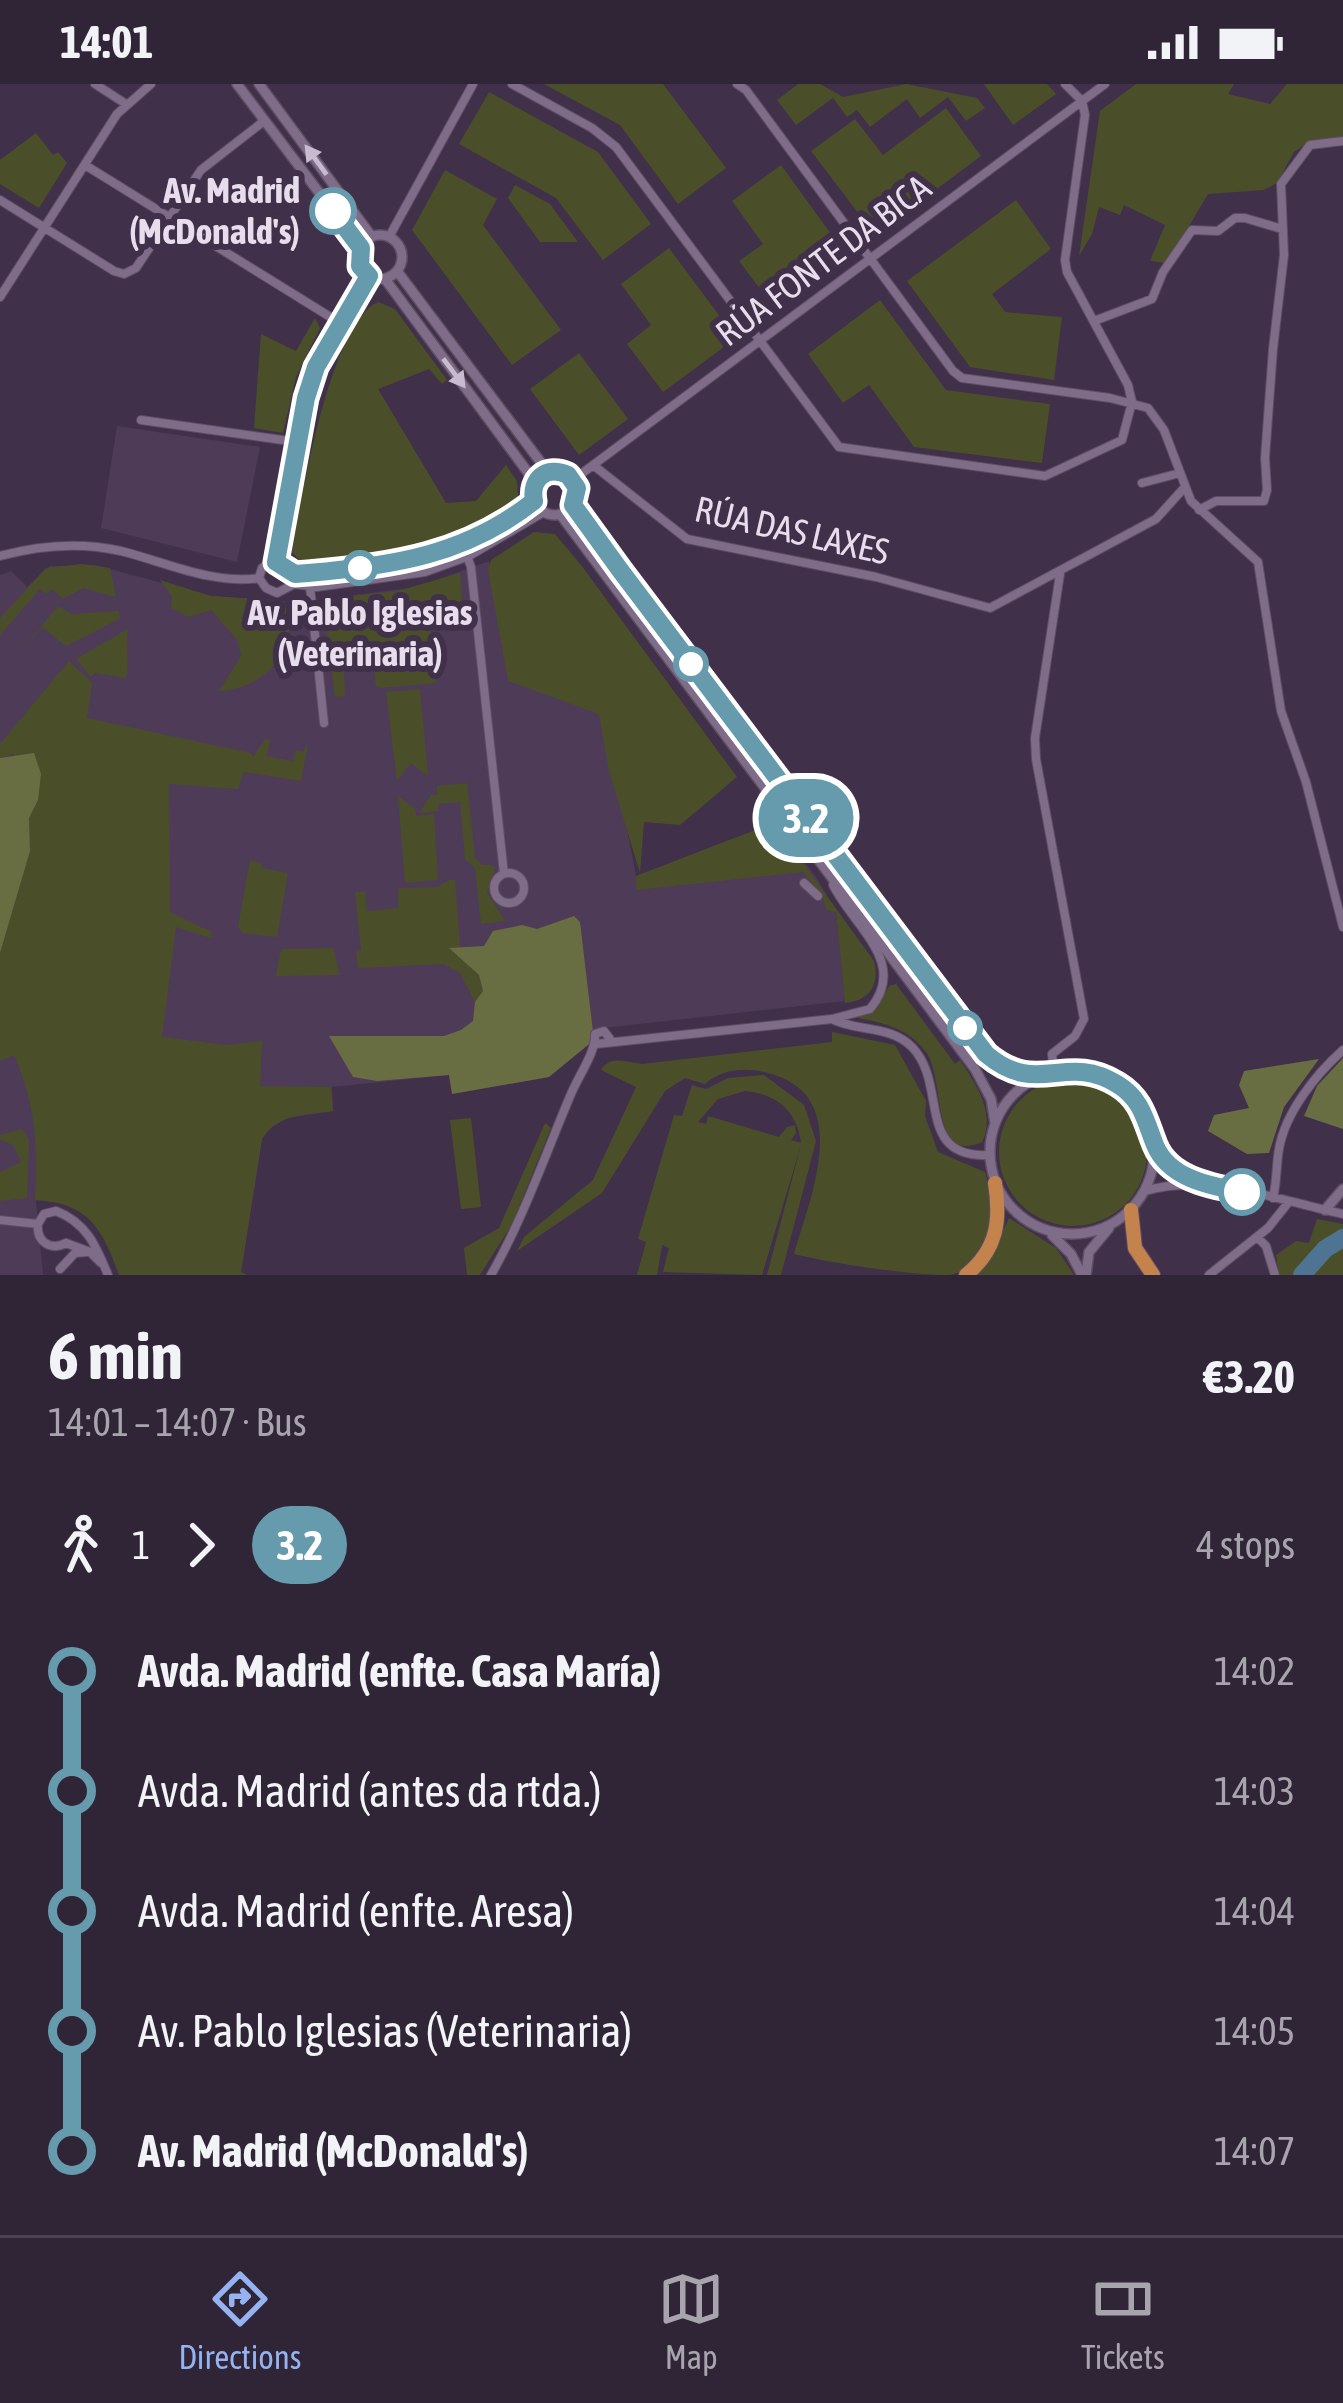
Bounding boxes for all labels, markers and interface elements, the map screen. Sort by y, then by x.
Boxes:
text: 14:01 [60,16,154,68]
one-way arrow [305,144,329,176]
street label: RÚA FONTE DA BICA [708,166,939,354]
place label: Av. Madrid (McDonald's) [129,169,300,252]
marker: Av. Madrid (McDonald's) [311,189,355,233]
one-way arrow [442,357,466,389]
street label: RÚA DAS LAXES [691,487,893,573]
marker: Av. Pablo Iglesias (Veterinaria) [344,552,376,584]
place label: Av. Pablo Iglesias (Veterinaria) [246,591,473,674]
unlabelled marker [675,648,707,680]
line badge: 3.2 [737,779,875,857]
text: 3.2 [783,794,829,842]
unlabelled marker [949,1012,981,1044]
unlabelled marker [1220,1170,1264,1214]
text: 6 min [48,1317,183,1393]
text: €3.20 [1203,1351,1295,1403]
text: 14:01 – 14:07 · Bus [48,1400,307,1444]
icon: walk [48,1512,114,1578]
icon: forward [168,1512,234,1578]
text: 3.2 [276,1521,323,1569]
text: 1 [132,1523,150,1567]
text: 4 stops [1196,1523,1295,1567]
text: Avda. Madrid (enfte. Casa María) [138,1645,661,1697]
text: 14:02 [1214,1649,1295,1693]
text: Avda. Madrid (antes da rtda.) [138,1765,601,1817]
text: 14:03 [1214,1769,1295,1813]
text: Avda. Madrid (enfte. Aresa) [138,1885,574,1937]
text: 14:04 [1214,1889,1295,1933]
text: Av. Pablo Iglesias (Veterinaria) [138,2005,632,2057]
text: 14:05 [1214,2009,1295,2053]
text: Av. Madrid (McDonald's) [138,2125,529,2177]
text: 14:07 [1214,2129,1295,2173]
tab: Directions [178,2266,301,2376]
tab: Map [658,2266,724,2376]
tab: Tickets [1081,2266,1165,2376]

